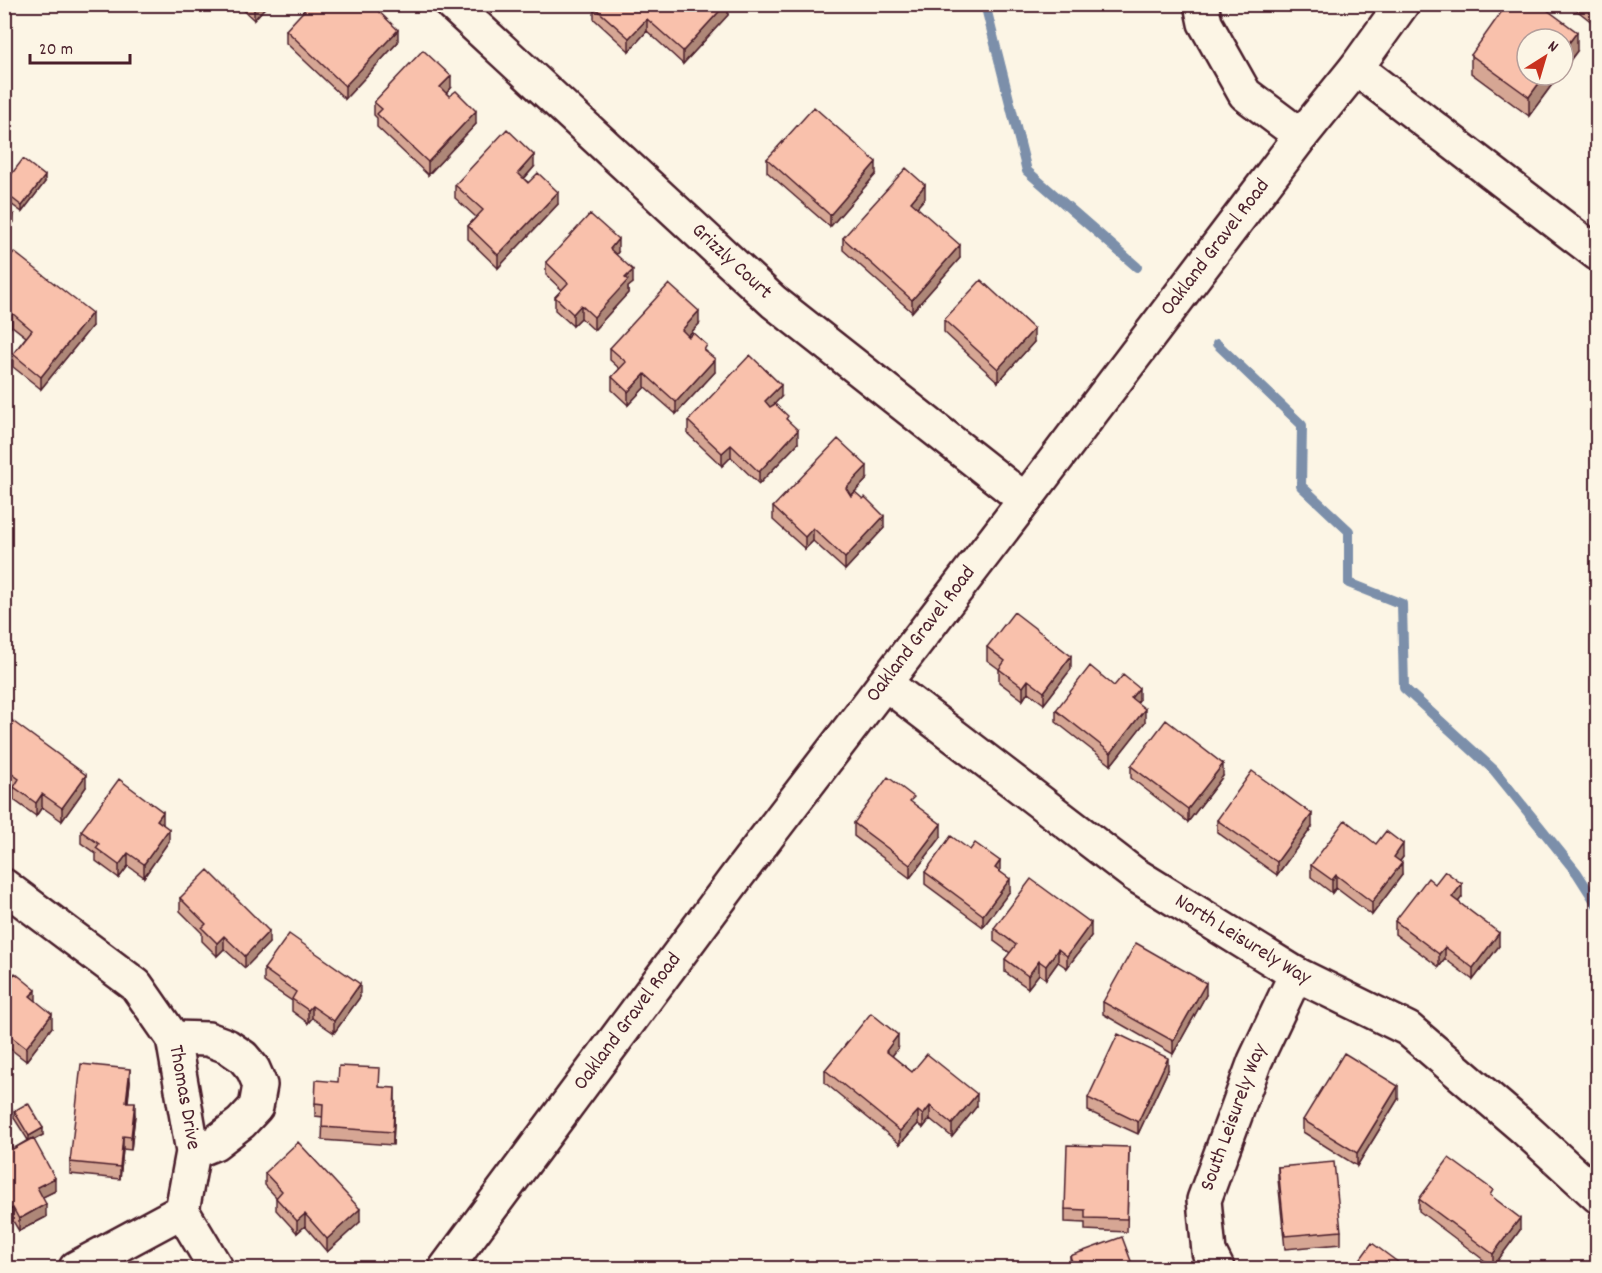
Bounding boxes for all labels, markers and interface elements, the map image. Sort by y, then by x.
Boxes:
scale bar [30,27,130,65]
north arrow [1515,27,1575,87]
text: N [1542,35,1563,59]
text: 20 m [39,38,73,63]
street label: Oakland Gravel Road [1154,173,1278,323]
street label: Grizzly Court [684,217,778,308]
street label: Oakland Gravel Road [860,560,984,710]
street label: North Leisurely Way [1168,887,1316,994]
street label: Oakland Gravel Road [567,947,690,1098]
street label: South Leisurely Way [1193,1038,1276,1196]
street label: Thomas Drive [160,1043,207,1152]

